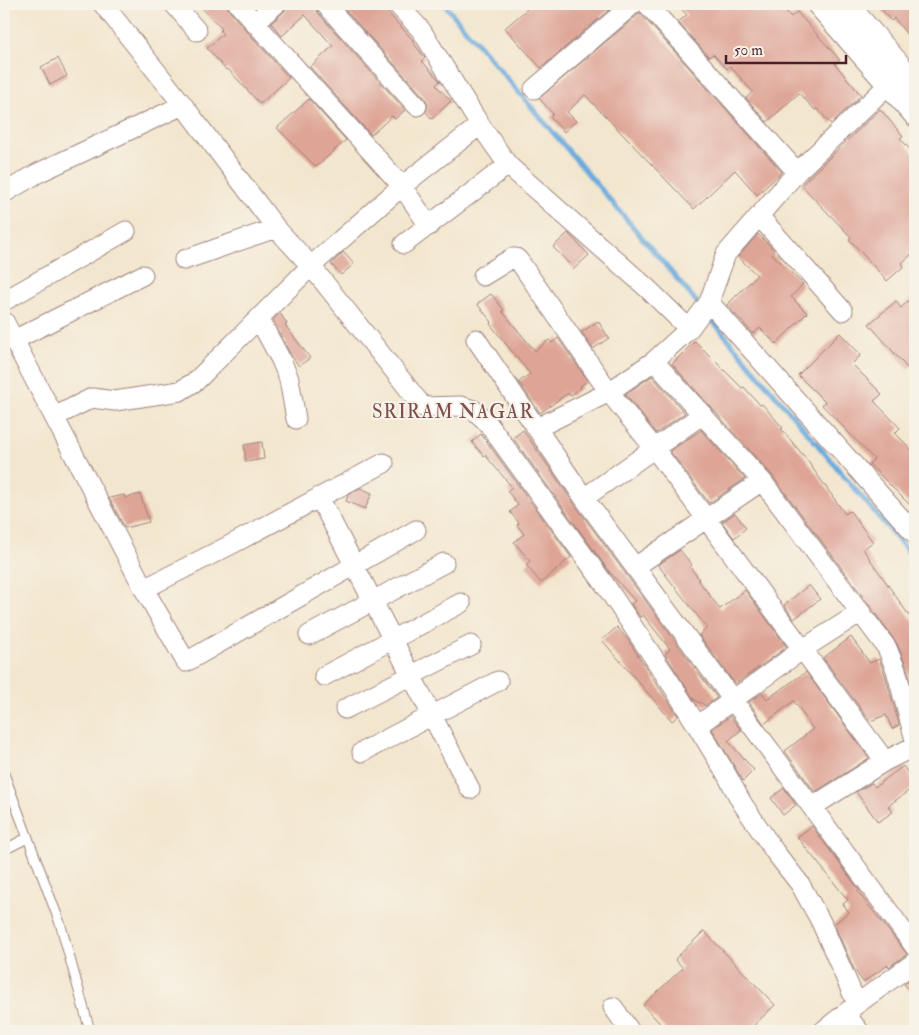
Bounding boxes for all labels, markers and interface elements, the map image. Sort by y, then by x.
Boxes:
scale bar [726,32,846,64]
text: 50 m [734,41,763,60]
district label: SRIRAM NAGAR [372,400,534,424]

